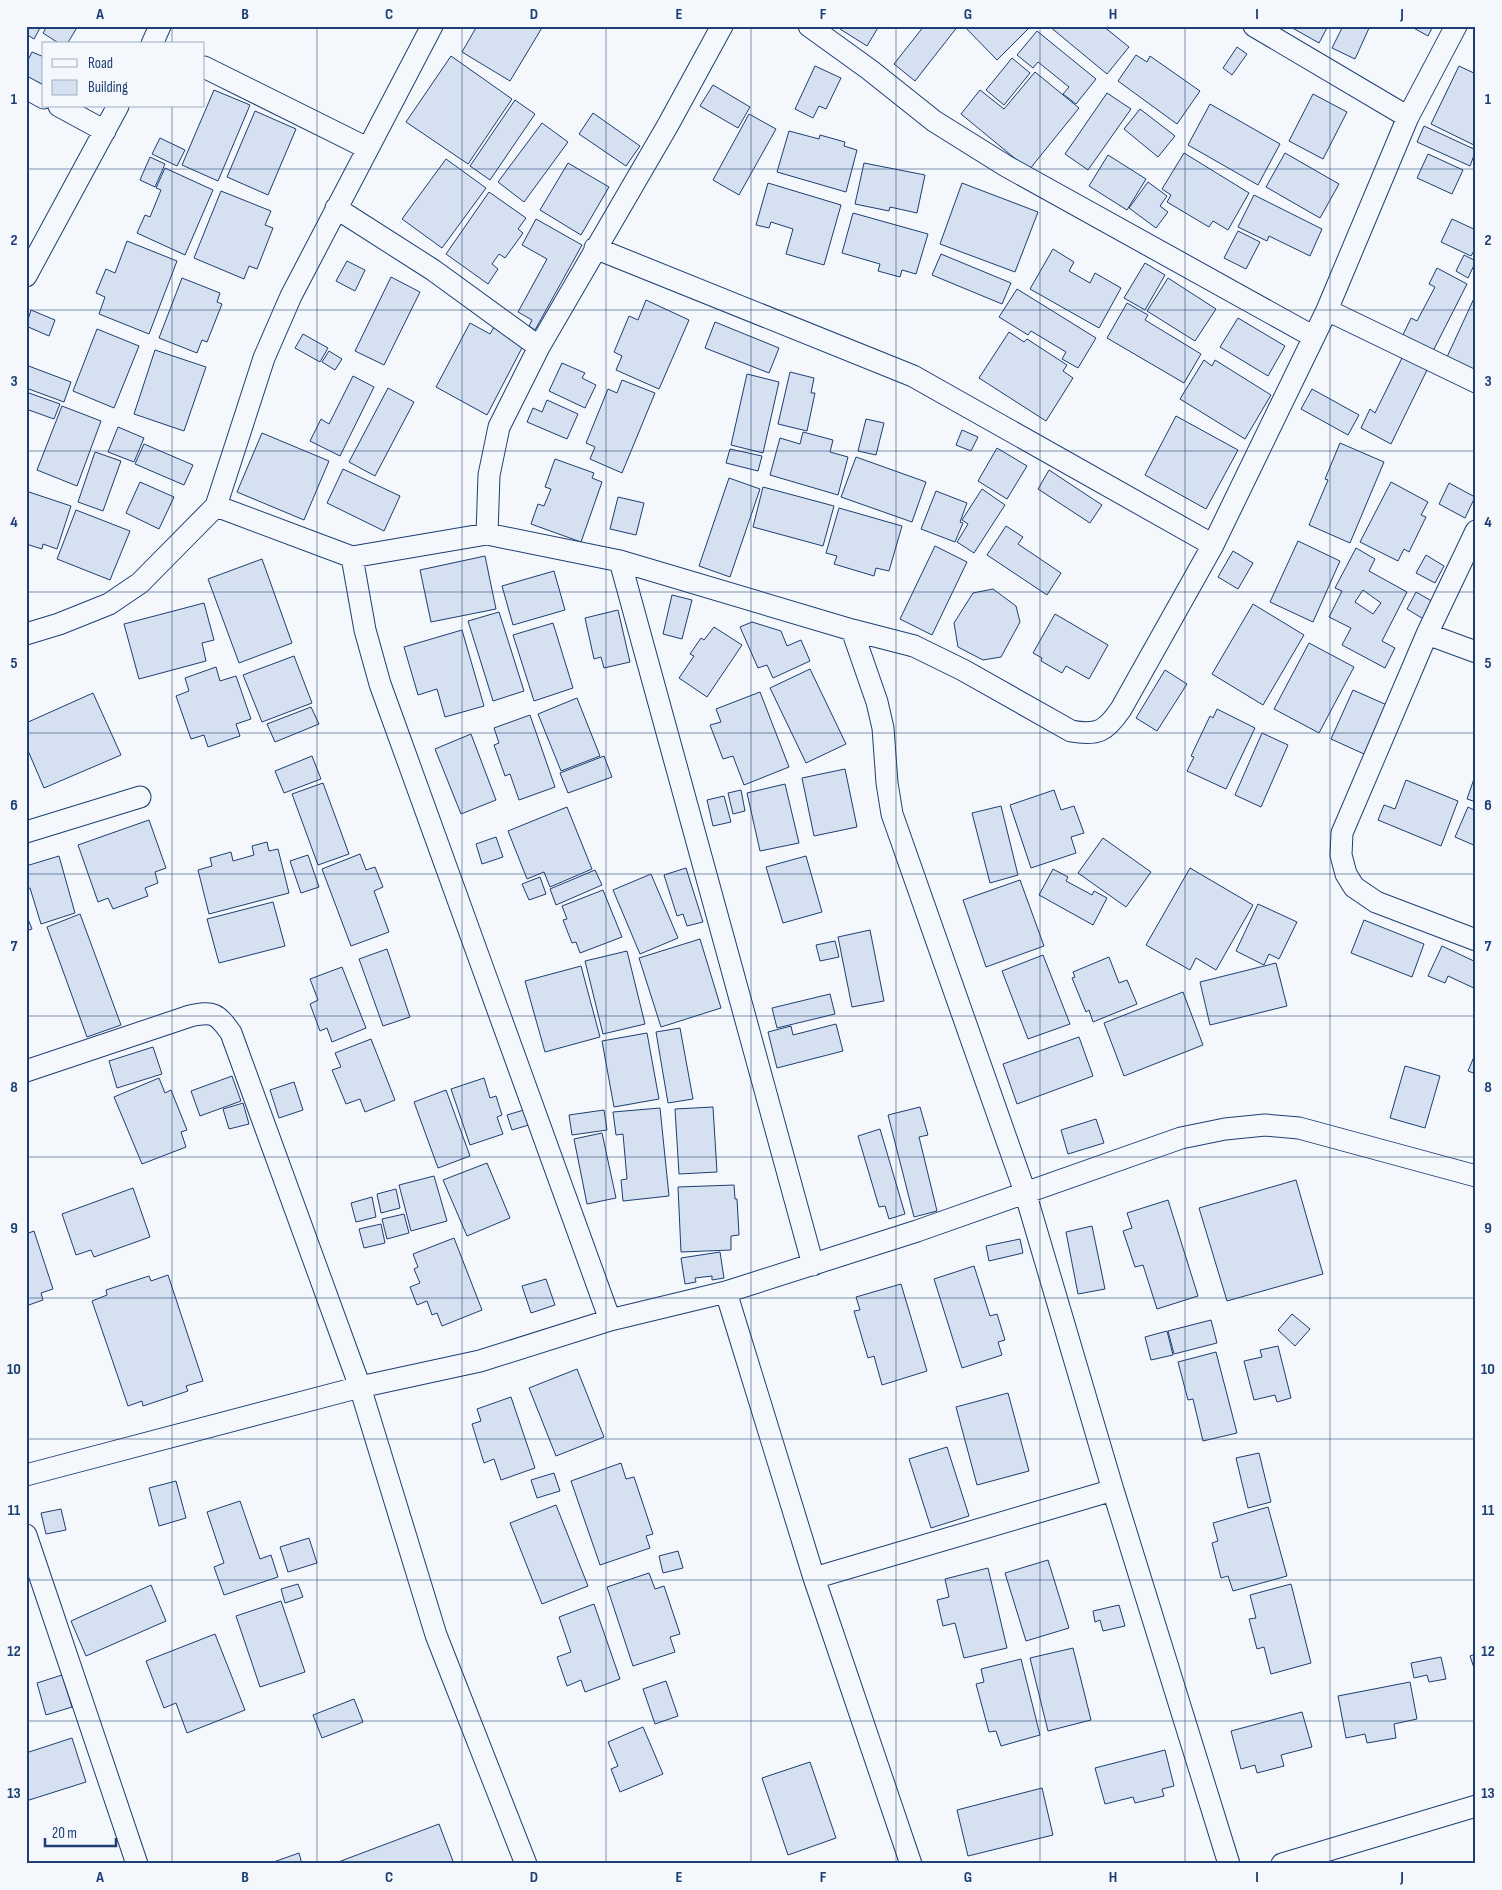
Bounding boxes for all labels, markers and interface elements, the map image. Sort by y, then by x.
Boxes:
text: A [95,5,104,24]
text: B [241,5,249,24]
text: C [385,5,393,24]
text: D [530,5,538,24]
text: E [676,5,683,24]
text: F [820,5,827,24]
text: G [964,5,972,24]
text: H [1109,5,1117,24]
text: I [1255,5,1259,24]
text: J [1399,5,1404,24]
legend [42,42,205,108]
text: Road [88,54,113,73]
text: Building [88,78,128,97]
text: 1 [11,90,18,109]
text: 1 [1485,90,1492,109]
text: 2 [10,231,18,250]
text: 2 [1484,231,1492,250]
text: 3 [10,372,18,391]
text: 3 [1484,372,1492,391]
text: 4 [10,513,18,532]
text: 4 [1484,513,1492,532]
text: 5 [10,654,18,673]
text: 5 [1484,654,1492,673]
text: 6 [10,796,18,815]
text: 6 [1484,796,1492,815]
text: 7 [11,937,18,956]
text: 7 [1485,937,1492,956]
text: 8 [10,1078,18,1097]
text: 8 [1484,1078,1492,1097]
text: 9 [10,1219,18,1238]
text: 9 [1484,1219,1492,1238]
text: 10 [7,1360,21,1379]
text: 10 [1481,1360,1495,1379]
text: 11 [8,1501,21,1520]
text: 11 [1482,1501,1495,1520]
text: 12 [7,1642,21,1661]
text: 12 [1481,1642,1495,1661]
text: 13 [7,1784,21,1803]
text: 13 [1481,1784,1495,1803]
scale bar [45,1815,116,1847]
text: 20 m [52,1824,77,1843]
text: A [95,1868,104,1887]
text: B [241,1868,249,1887]
text: C [385,1868,393,1887]
text: D [530,1868,538,1887]
text: E [676,1868,683,1887]
text: F [820,1868,827,1887]
text: G [964,1868,972,1887]
text: H [1109,1868,1117,1887]
text: I [1255,1868,1259,1887]
text: J [1399,1868,1404,1887]

